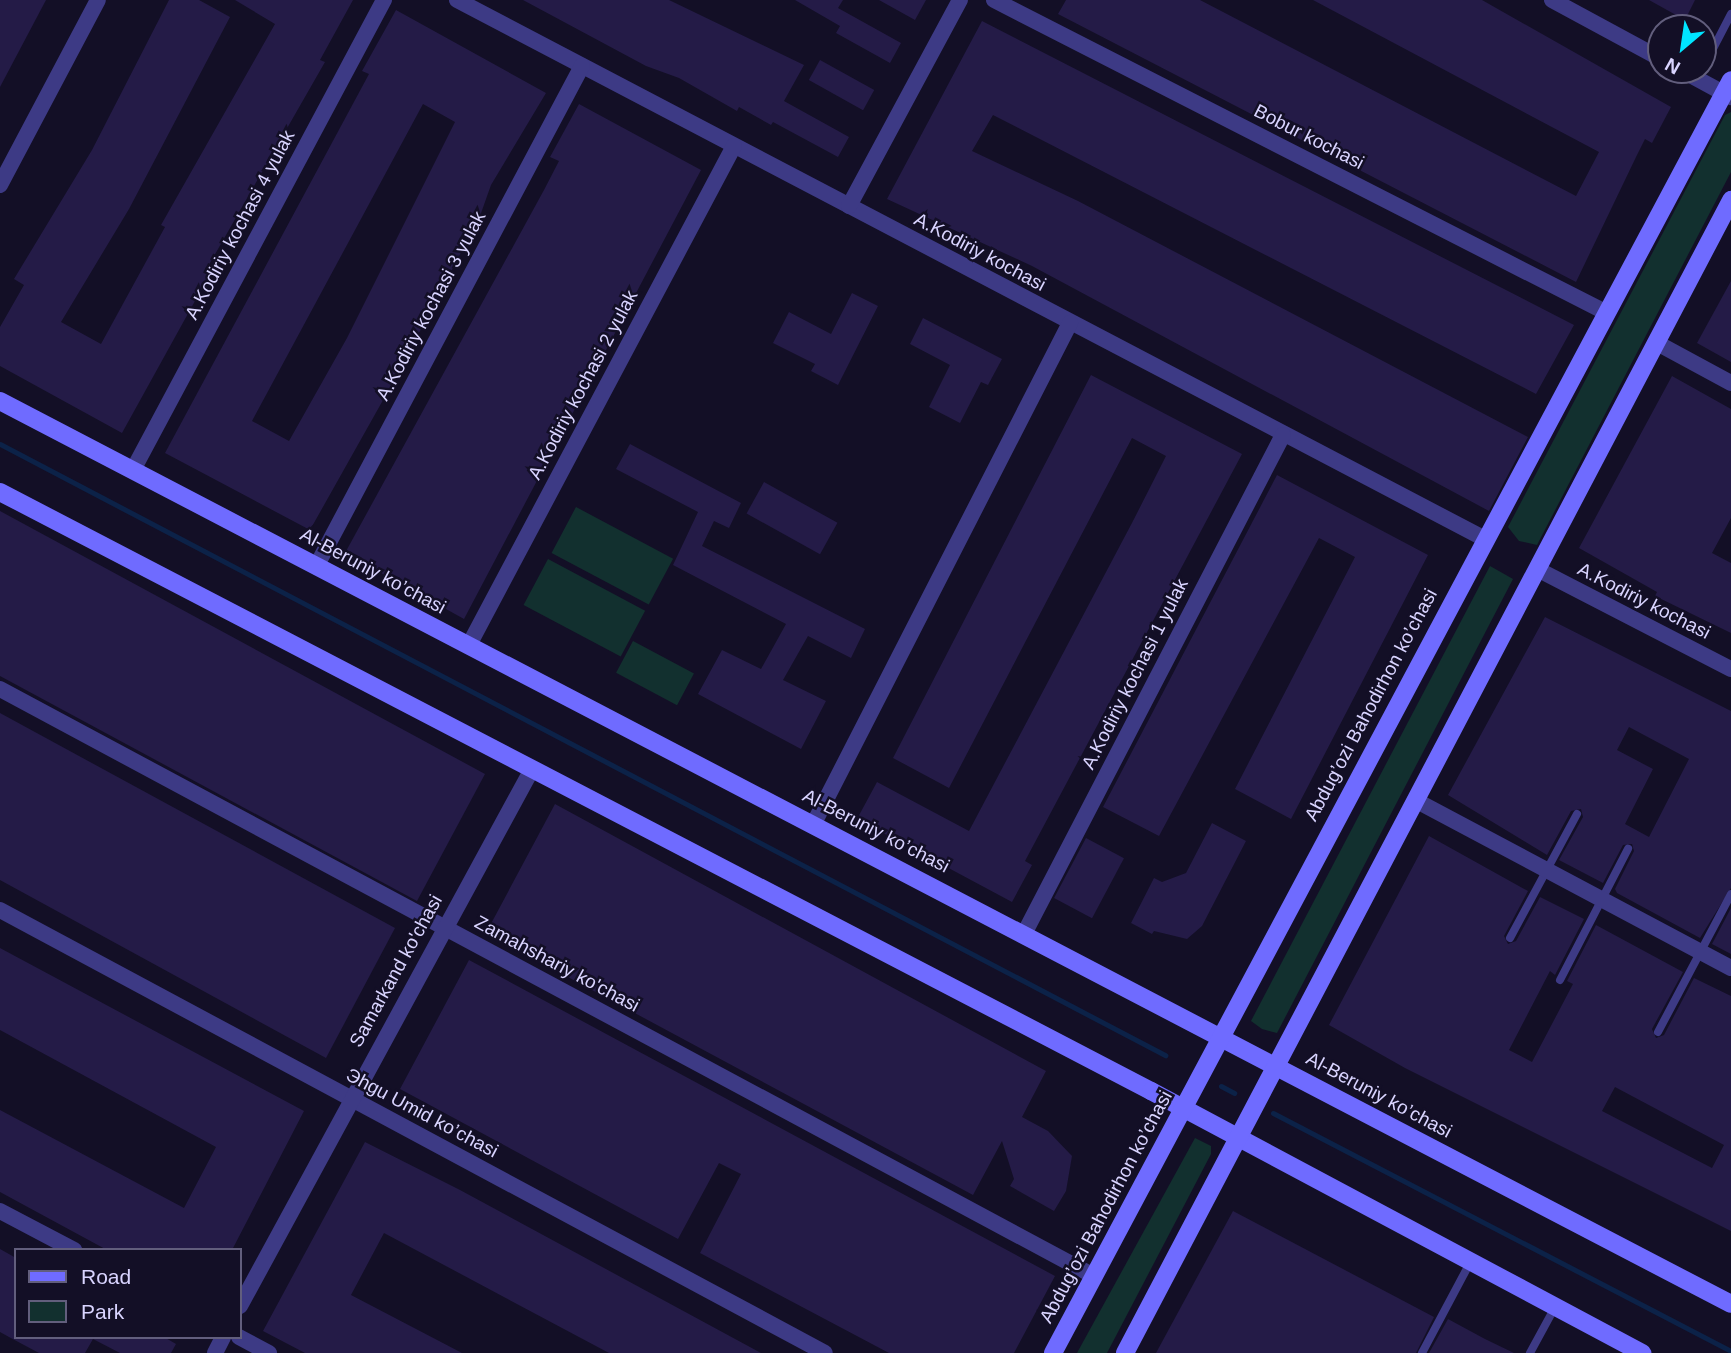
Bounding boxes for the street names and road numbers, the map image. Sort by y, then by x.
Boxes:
street label: Bobur kochasi [1250,100,1368,174]
street label: A.Kodiriy kochasi 4 yulak [180,126,300,324]
street label: A.Kodiriy kochasi 3 yulak [371,207,491,405]
street label: A.Kodiriy kochasi [910,208,1050,296]
street label: A.Kodiriy kochasi 2 yulak [523,286,643,484]
street label: Al-Beruniy ko’chasi [296,523,450,619]
street label: A.Kodiriy kochasi [1574,558,1714,644]
street label: A.Kodiriy kochasi 1 yulak [1077,575,1193,773]
street label: Abdug’ozi Bahodirhon ko’chasi [1300,585,1442,825]
street label: Al-Beruniy ko’chasi [799,784,953,878]
street label: Samarkand ko'chasi [345,891,447,1051]
street label: Zamahshariy ko'chasi [471,911,643,1017]
street label: Al-Beruniy ko’chasi [1302,1047,1456,1143]
street label: Эhgu Umid ko’chasi [342,1063,502,1163]
street label: Abdug’ozi Bahodirhon ko’chasi [1035,1087,1177,1327]

